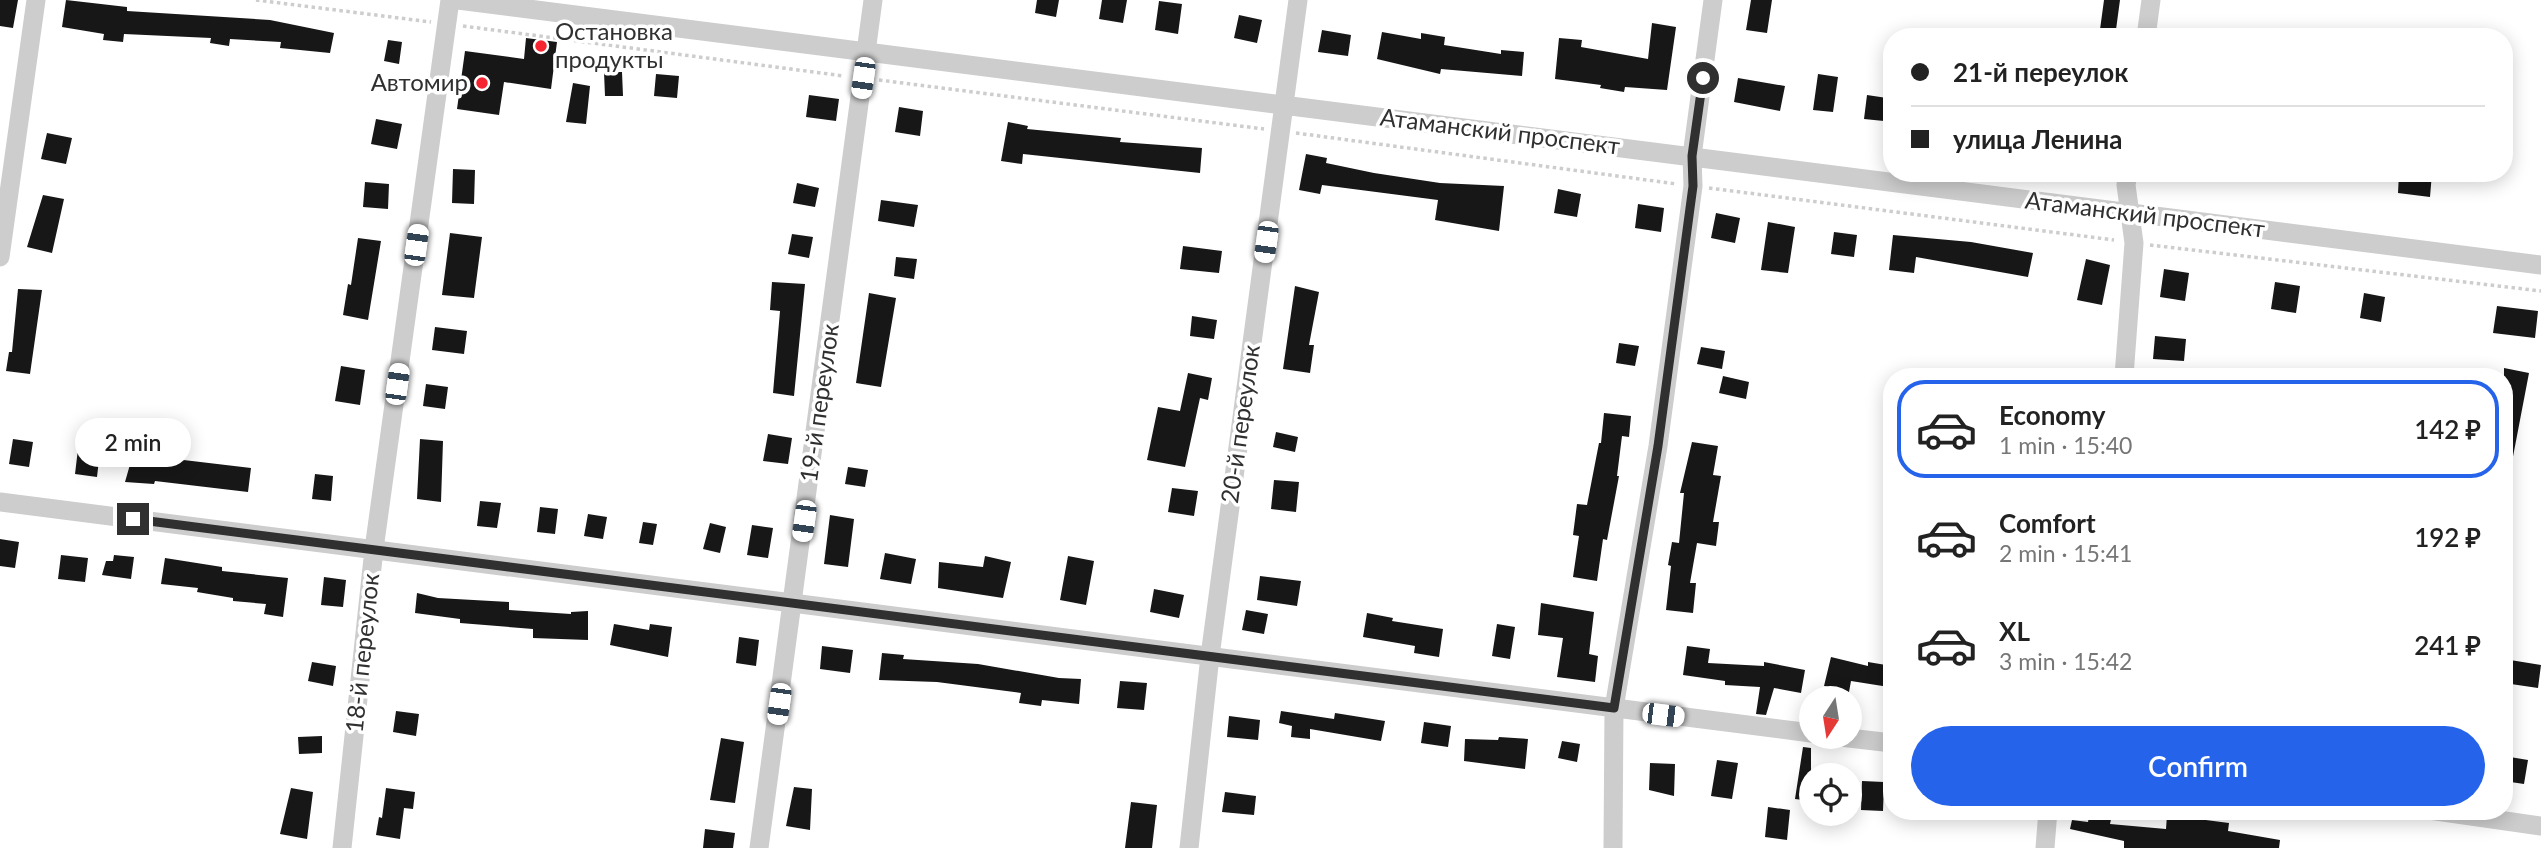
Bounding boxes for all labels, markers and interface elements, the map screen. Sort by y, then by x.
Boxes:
place label: Остановка продукты [555,16,673,73]
marker: Остановка продукты [533,38,549,54]
car [850,56,877,100]
text: 21-й переулок [1953,56,2128,88]
route start [1687,62,1719,94]
place label: Автомир [371,67,468,96]
marker: Автомир [474,75,490,91]
street label: Атаманский проспект [1379,101,1622,160]
text: улица Ленина [1953,123,2123,155]
street label: Атаманский проспект [2024,184,2267,243]
car [1253,220,1280,264]
car [403,223,430,267]
street label: 19-й переулок [793,321,844,484]
street label: 20-й переулок [1214,342,1265,505]
car [384,362,411,406]
icon: car [1915,398,1978,461]
text: Economy [1999,399,2105,431]
text: 142 ₽ [2414,413,2481,445]
callout: 2 min [75,418,191,466]
text: 2 min [105,428,161,456]
text: 1 min · 15:40 [1999,431,2132,459]
car [791,499,818,543]
route end [117,503,149,535]
icon: car [1915,506,1978,569]
text: Comfort [1999,507,2096,539]
text: 192 ₽ [2414,521,2481,553]
text: 2 min · 15:41 [1999,539,2132,567]
street label: 18-й переулок [339,571,384,734]
icon: car [1915,614,1978,677]
text: XL [1999,615,2030,647]
text: 241 ₽ [2414,629,2481,661]
text: 3 min · 15:42 [1999,647,2132,675]
car [766,682,793,726]
north arrow [1799,686,1862,749]
map controls [1799,686,1862,826]
car [1641,702,1686,728]
button: Confirm [1911,726,2485,806]
button: locate [1799,763,1862,826]

